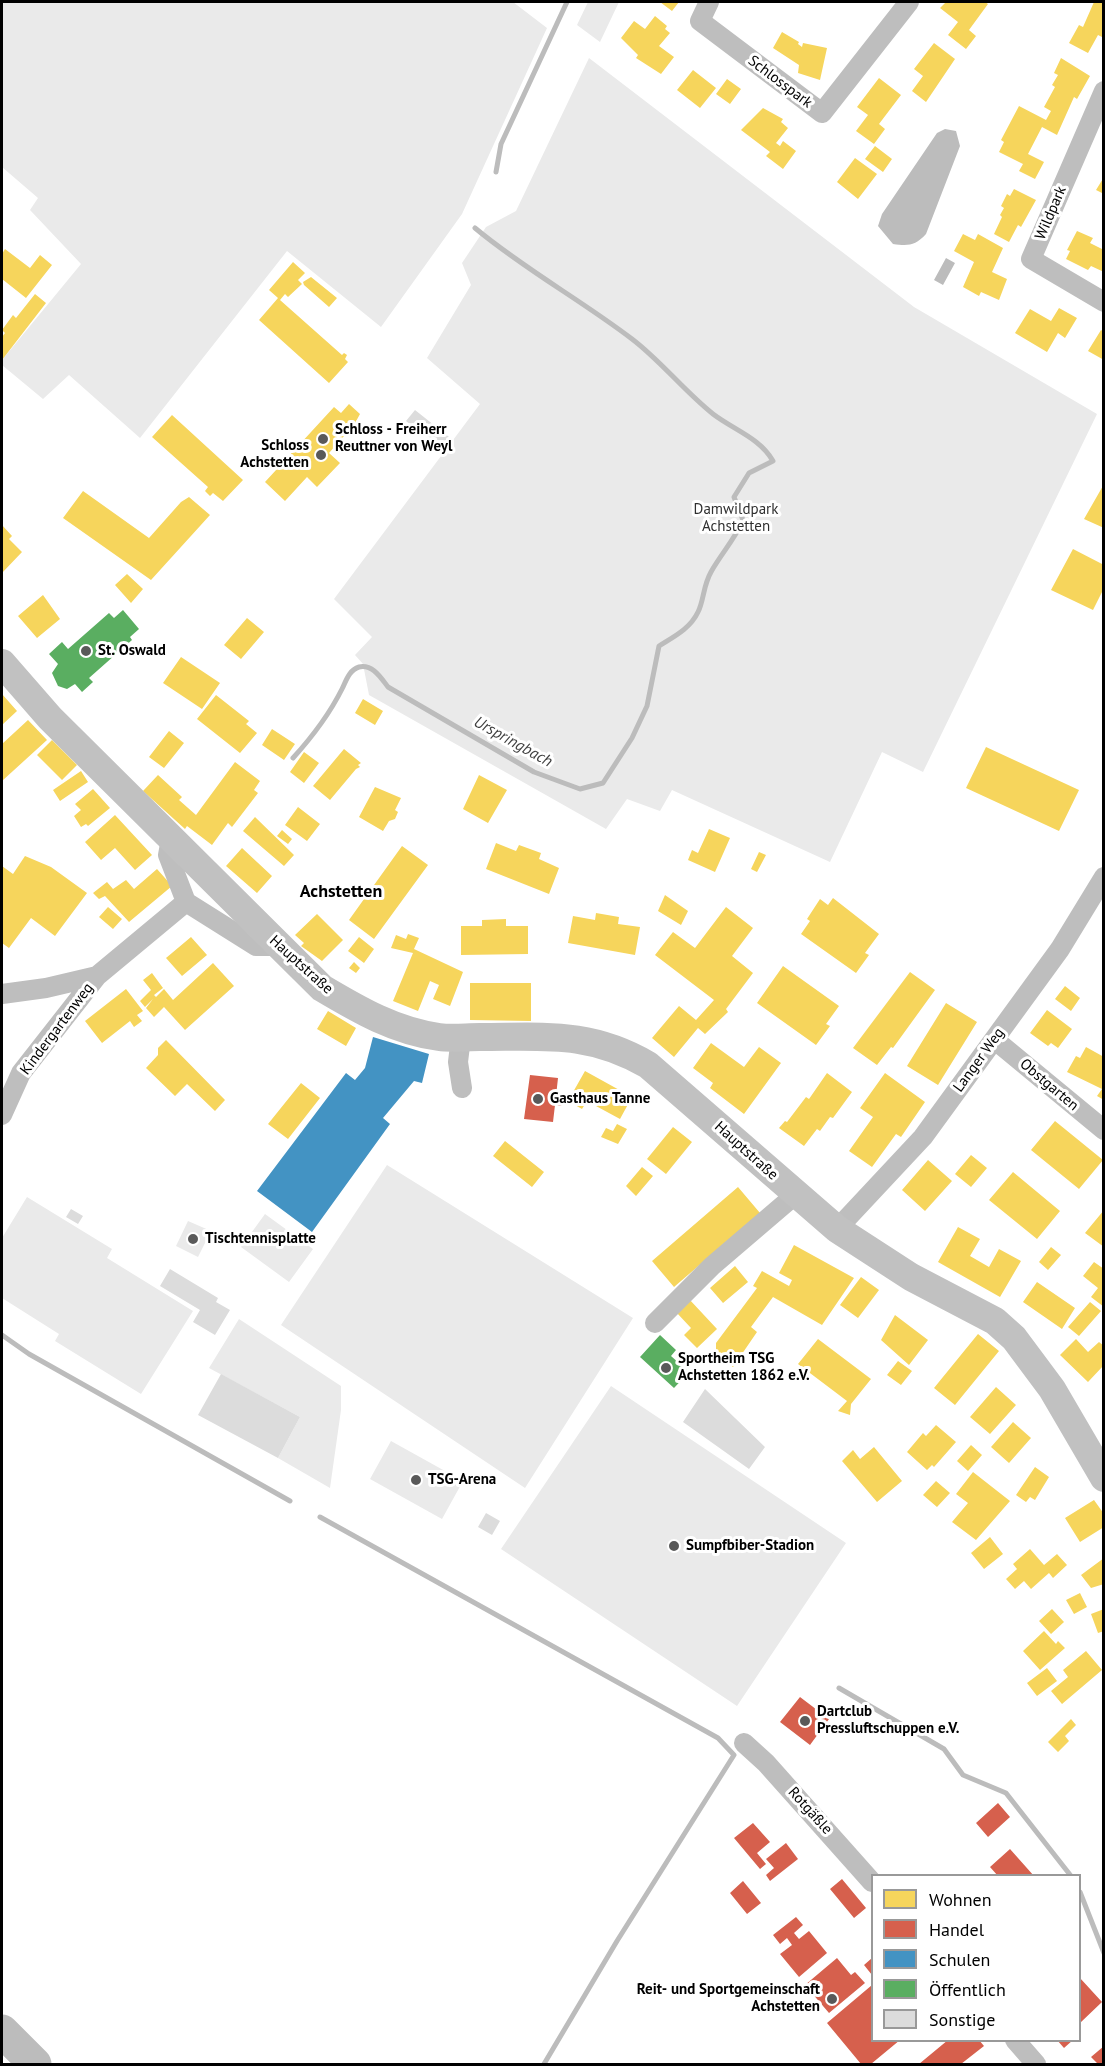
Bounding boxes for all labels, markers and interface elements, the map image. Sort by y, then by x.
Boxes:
street label: Schlosspark [744,52,816,112]
street label: Wildpark [1032,183,1070,243]
place label: Schloss - Freiherr Reuttner von Weyl [335,421,452,456]
marker: Schloss - Freiherr Reuttner von Weyl [316,432,330,446]
place label: Schloss Achstetten [240,437,309,472]
marker: Schloss Achstetten [314,448,328,462]
park label: Damwildpark Achstetten [694,501,778,536]
place label: St. Oswald [98,642,166,660]
marker: St. Oswald [79,644,93,658]
water label: Urspringbach [470,713,556,771]
district label: Achstetten [300,881,382,903]
street label: Hauptstraße [266,932,336,998]
street label: Kindergartenweg [17,980,97,1078]
street label: Langer Weg [950,1024,1008,1096]
street label: Obstgarten [1016,1055,1082,1115]
place label: Gasthaus Tanne [550,1090,650,1108]
marker: Gasthaus Tanne [531,1092,545,1106]
street label: Hauptstraße [711,1118,781,1184]
place label: Tischtennisplatte [205,1230,316,1248]
marker: Tischtennisplatte [186,1232,200,1246]
place label: Sportheim TSG Achstetten 1862 e.V. [678,1350,810,1385]
marker: Sportheim TSG Achstetten 1862 e.V. [659,1361,673,1375]
place label: TSG-Arena [428,1471,496,1489]
marker: TSG-Arena [409,1473,423,1487]
place label: Sumpfbiber-Stadion [686,1537,814,1555]
marker: Sumpfbiber-Stadion [667,1539,681,1553]
place label: Dartclub Pressluftschuppen e.V. [817,1703,959,1738]
marker: Dartclub Pressluftschuppen e.V. [798,1714,812,1728]
street label: Rotgäßle [784,1784,836,1838]
legend [871,1874,1081,2042]
text: Wohnen [929,1888,991,1911]
text: Handel [929,1918,984,1941]
text: Schulen [929,1948,990,1971]
text: Öffentlich [929,1978,1006,2001]
place label: Reit- und Sportgemeinschaft Achstetten [637,1981,820,2016]
marker: Reit- und Sportgemeinschaft Achstetten [825,1992,839,2006]
text: Sonstige [929,2008,995,2031]

